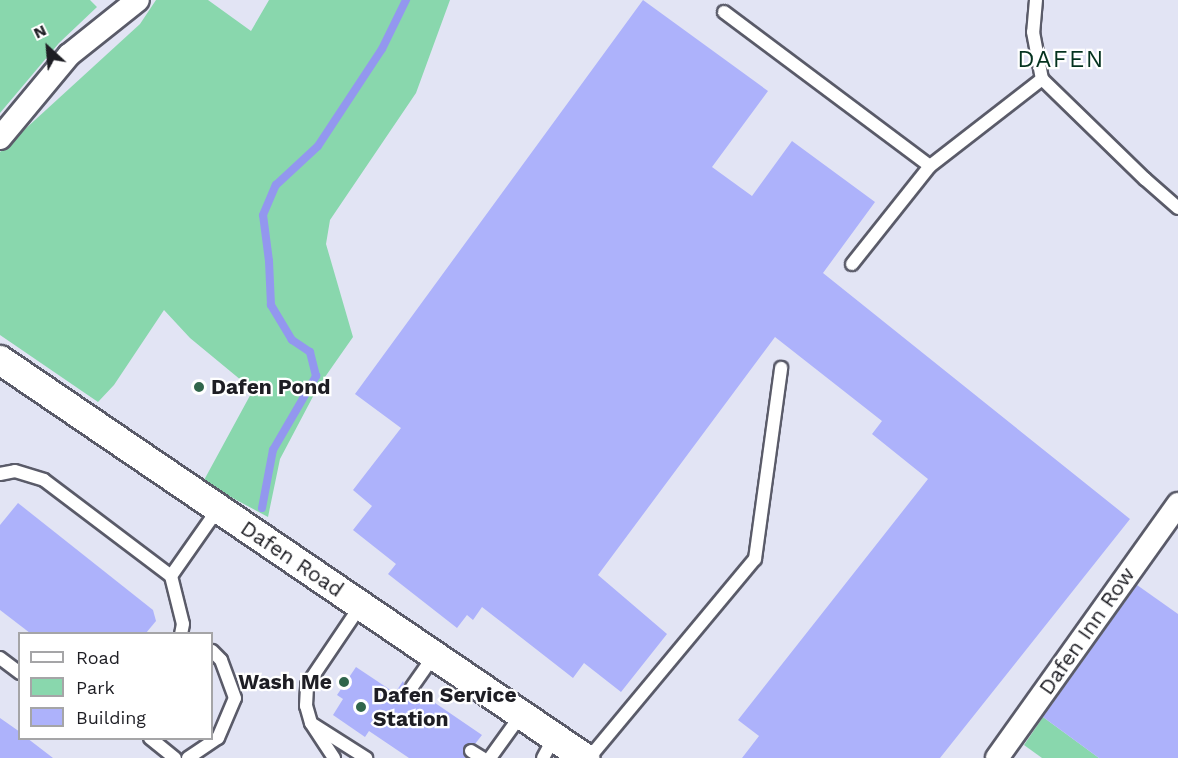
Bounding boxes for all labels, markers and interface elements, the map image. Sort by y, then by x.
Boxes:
north arrow [18,18,78,78]
text: N [30,20,49,43]
district label: DAFEN [1017,46,1105,74]
place label: Dafen Pond [211,374,330,400]
marker: Dafen Pond [192,380,206,394]
street label: Dafen Road [236,515,348,603]
street label: Dafen Inn Row [1034,562,1140,700]
legend [18,632,213,740]
text: Road [76,647,120,668]
place label: Wash Me [238,669,332,695]
marker: Wash Me [337,675,351,689]
text: Park [76,677,115,698]
place label: Dafen Service Station [373,682,517,732]
marker: Dafen Service Station [354,700,368,714]
text: Building [76,707,146,728]

